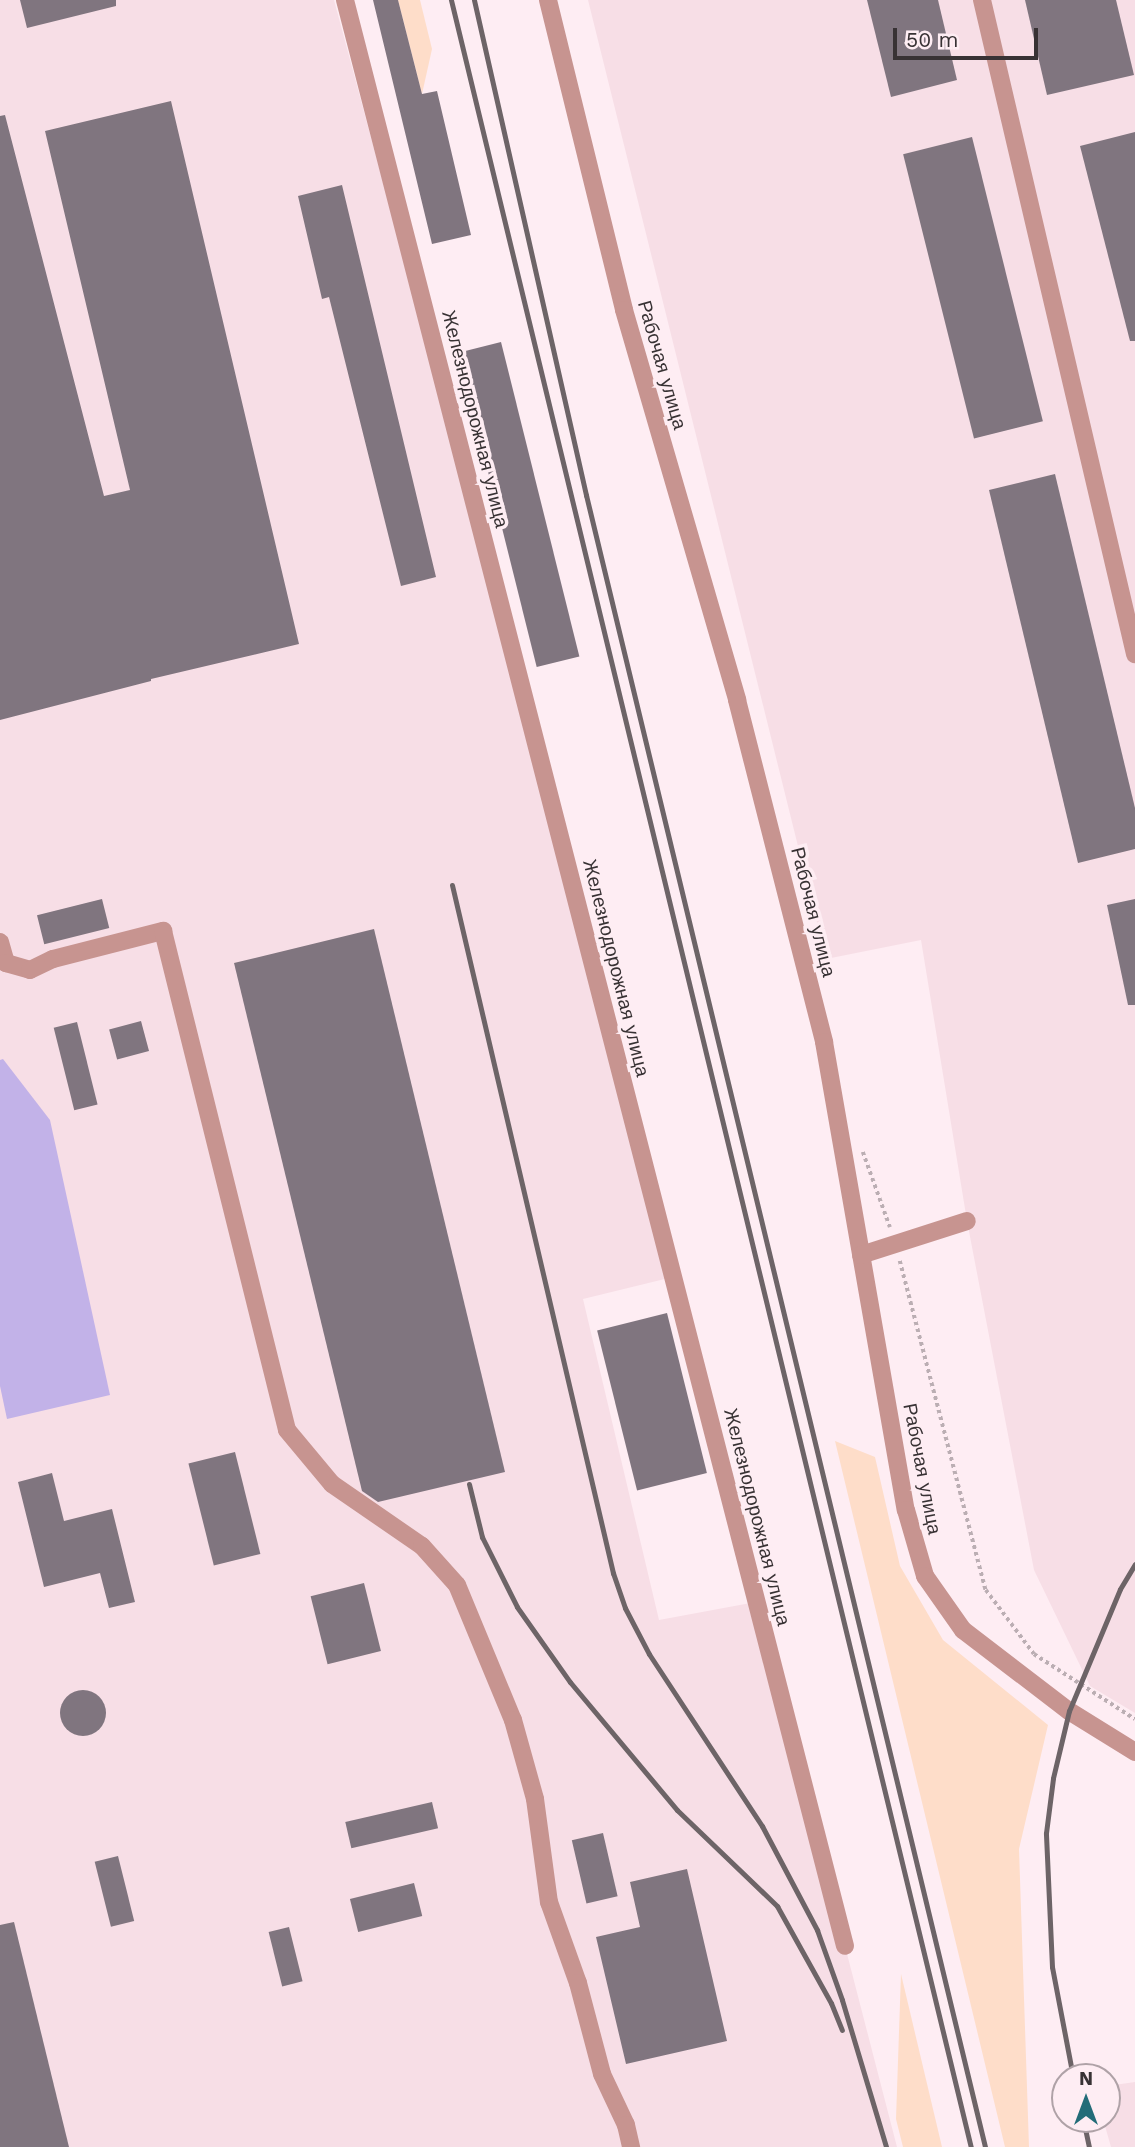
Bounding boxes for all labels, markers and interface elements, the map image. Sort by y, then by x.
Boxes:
scale bar [897,14,1042,58]
text: 50 m [906,27,958,52]
street label: Рабочая улица [633,298,691,432]
street label: Железнодорожная улица [437,308,513,530]
street label: Рабочая улица [786,845,840,979]
street label: Железнодорожная улица [578,857,654,1079]
street label: Рабочая улица [898,1401,946,1537]
street label: Железнодорожная улица [719,1406,795,1628]
north arrow [1051,2063,1121,2133]
text: N [1079,2067,1093,2090]

